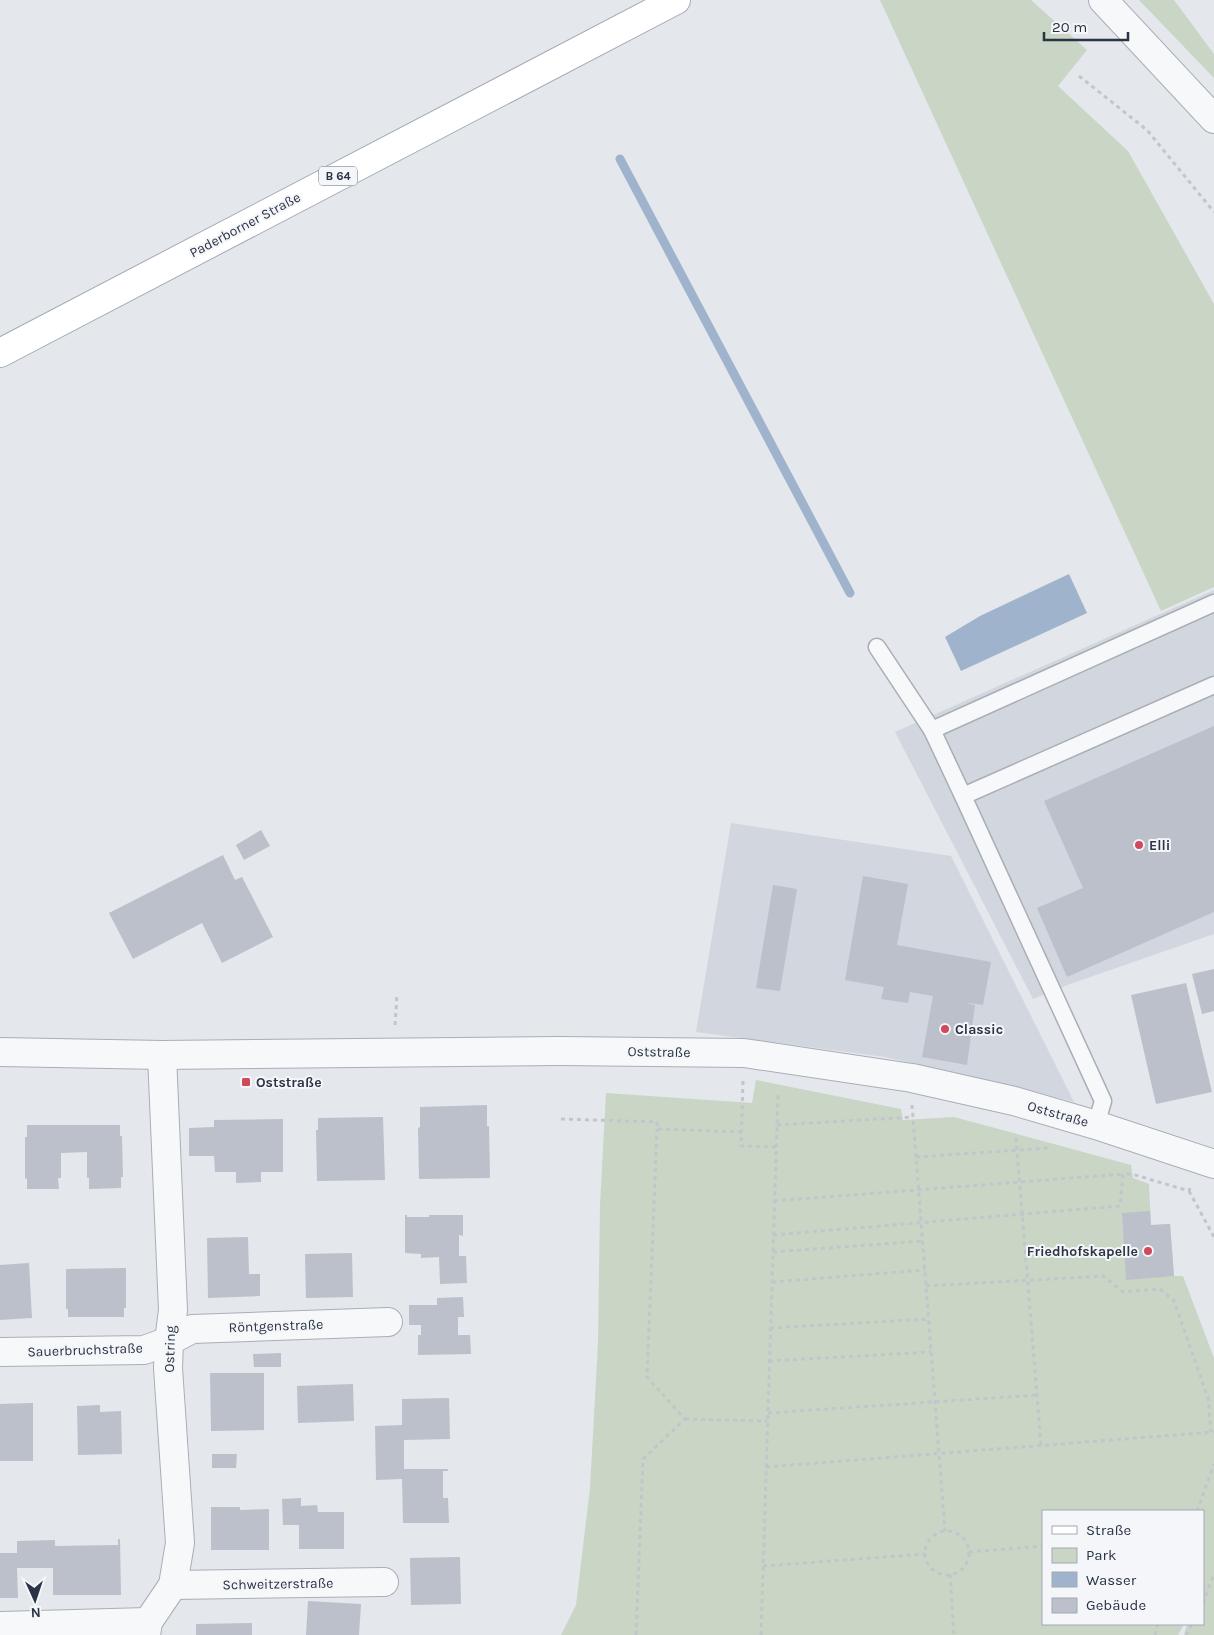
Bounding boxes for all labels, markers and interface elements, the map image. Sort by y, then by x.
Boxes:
scale bar [1044,10,1128,42]
text: 20 m [1052,18,1087,36]
road number: B 64 [319,167,357,186]
street label: Paderborner Straße [187,189,303,261]
place label: Elli [1149,837,1170,854]
marker: Elli [1133,839,1145,851]
place label: Classic [955,1021,1003,1038]
marker: Classic [939,1023,951,1035]
street label: Oststraße [627,1043,691,1061]
place label: Oststraße [256,1074,322,1091]
marker: Oststraße [240,1076,252,1088]
street label: Oststraße [1025,1097,1091,1131]
place label: Friedhofskapelle [1027,1243,1138,1260]
marker: Friedhofskapelle [1142,1245,1154,1257]
street label: Röntgenstraße [228,1316,324,1336]
street label: Ostring [161,1325,179,1373]
street label: Sauerbruchstraße [27,1339,143,1361]
legend [1042,1510,1204,1625]
text: Straße [1086,1521,1131,1539]
text: Park [1086,1546,1116,1564]
text: Wasser [1086,1571,1137,1589]
north arrow [10,1575,60,1625]
street label: Schweitzerstraße [222,1575,334,1593]
text: Gebäude [1086,1596,1146,1614]
text: N [30,1604,41,1621]

